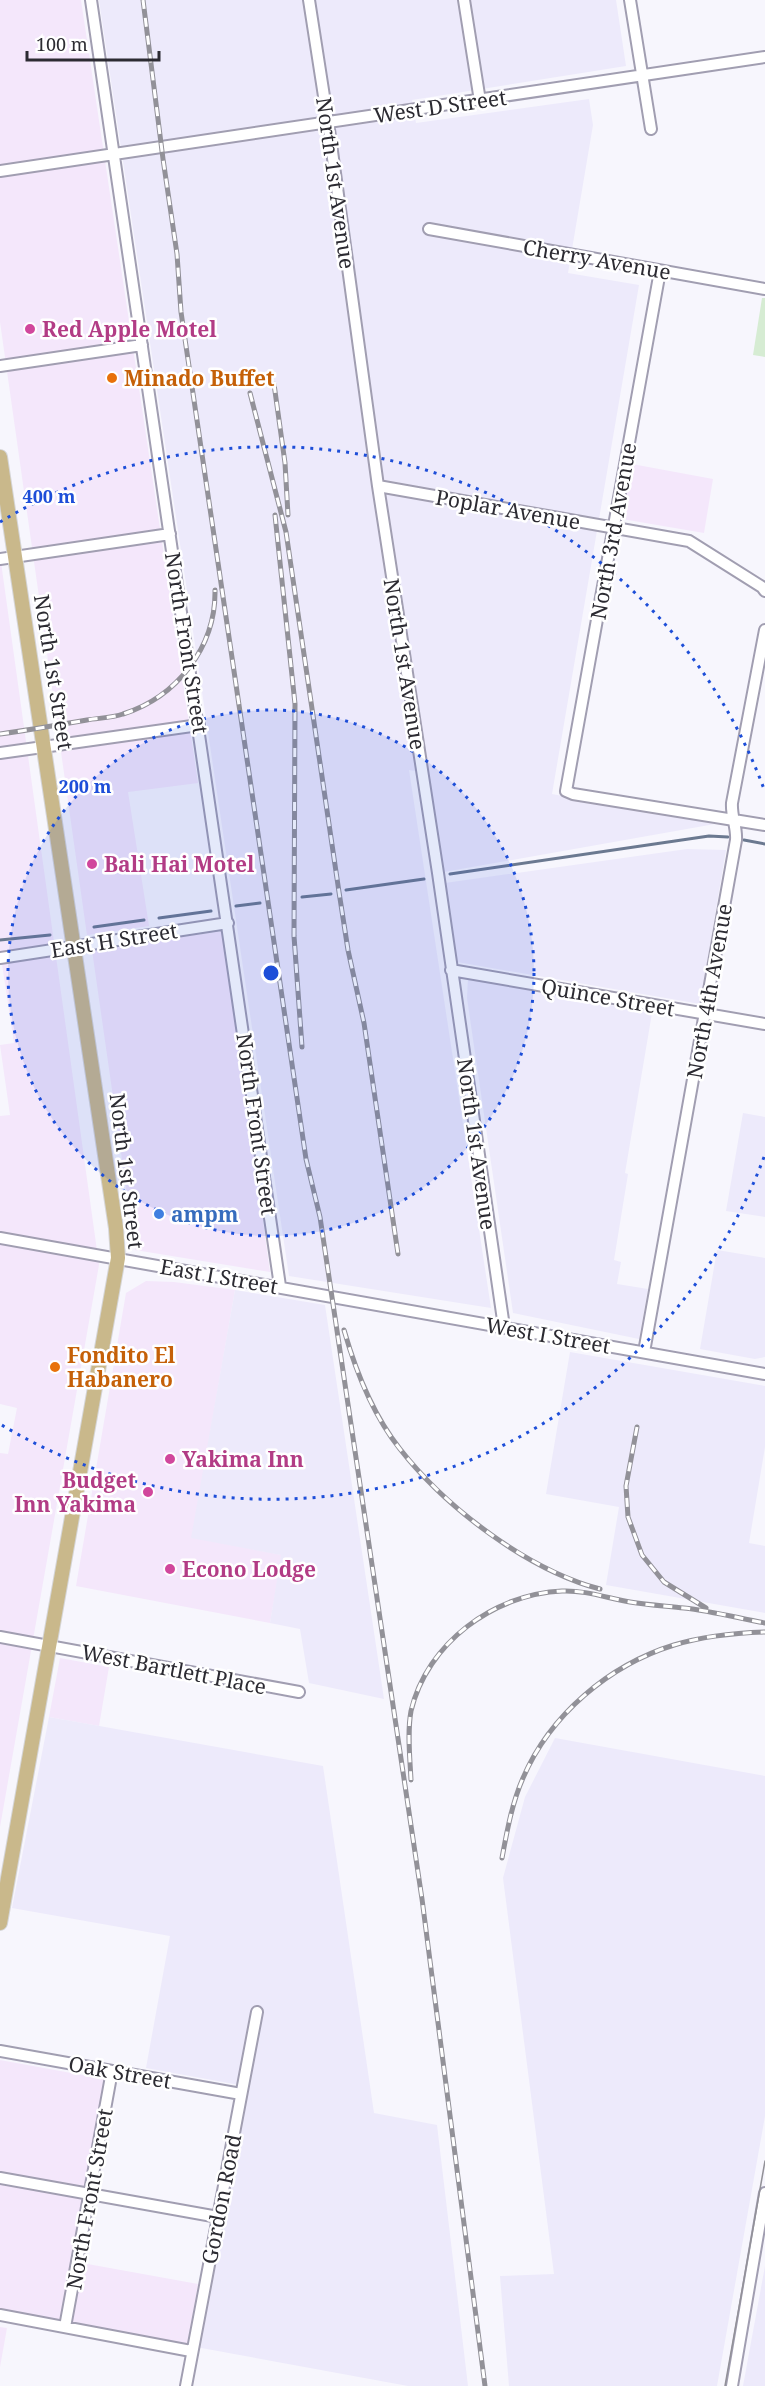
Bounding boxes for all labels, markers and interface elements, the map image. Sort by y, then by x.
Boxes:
scale bar [27,24,159,62]
text: 100 m [36,32,88,56]
street label: West D Street [372,83,508,129]
street label: North 1st Avenue [310,95,362,271]
street label: Cherry Avenue [521,232,673,286]
place label: Red Apple Motel [42,315,217,343]
marker: Red Apple Motel [23,322,37,336]
place label: Minado Buffet [124,364,275,392]
marker: Minado Buffet [105,371,119,385]
street label: North 3rd Avenue [584,440,642,622]
street label: Poplar Avenue [433,482,583,536]
text: 400 m [23,484,76,508]
street label: North Front Street [159,550,215,736]
street label: North 1st Avenue [378,576,432,752]
street label: North 1st Street [28,592,80,752]
text: 200 m [59,774,112,798]
place label: Bali Hai Motel [104,850,255,878]
marker: Bali Hai Motel [85,857,99,871]
street label: North 4th Avenue [680,901,738,1081]
street label: East H Street [49,916,179,964]
centre of rings [261,963,281,983]
street label: Quince Street [539,972,677,1022]
street label: North Front Street [230,1031,284,1217]
street label: North 1st Avenue [451,1056,503,1232]
street label: North 1st Street [104,1091,150,1251]
place label: ampm [171,1200,239,1228]
marker: ampm [152,1207,166,1221]
street label: East I Street [158,1252,280,1300]
street label: West I Street [484,1310,612,1360]
place label: Fondito El Habanero [67,1341,176,1393]
marker: Fondito El Habanero [48,1360,62,1374]
place label: Yakima Inn [182,1445,304,1473]
marker: Yakima Inn [163,1452,177,1466]
place label: Budget Inn Yakima [14,1466,136,1518]
marker: Budget Inn Yakima [141,1485,155,1499]
place label: Econo Lodge [182,1555,316,1583]
marker: Econo Lodge [163,1562,177,1576]
street label: West Bartlett Place [79,1637,269,1701]
street label: Oak Street [66,2049,174,2095]
street label: North Front Street [59,2106,119,2292]
street label: Gordon Road [195,2132,247,2266]

